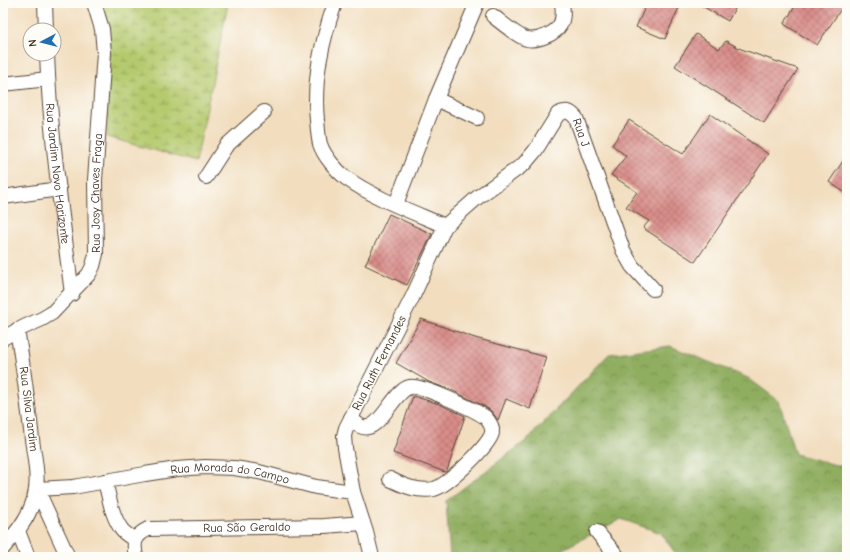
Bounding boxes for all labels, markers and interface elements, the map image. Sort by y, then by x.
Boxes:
north arrow [22,22,62,62]
text: N [26,39,39,48]
street label: Rua Jardim Novo Horizonte [43,103,73,245]
street label: Rua J [570,116,593,149]
street label: Rua Josy Chaves Fraga [88,133,105,253]
street label: Rua Ruth Fernandes [349,313,409,413]
street label: Rua Silva Jardim [17,366,41,452]
street label: Rua Morada do Campo [169,460,291,487]
street label: Rua São Geraldo [203,520,291,535]

